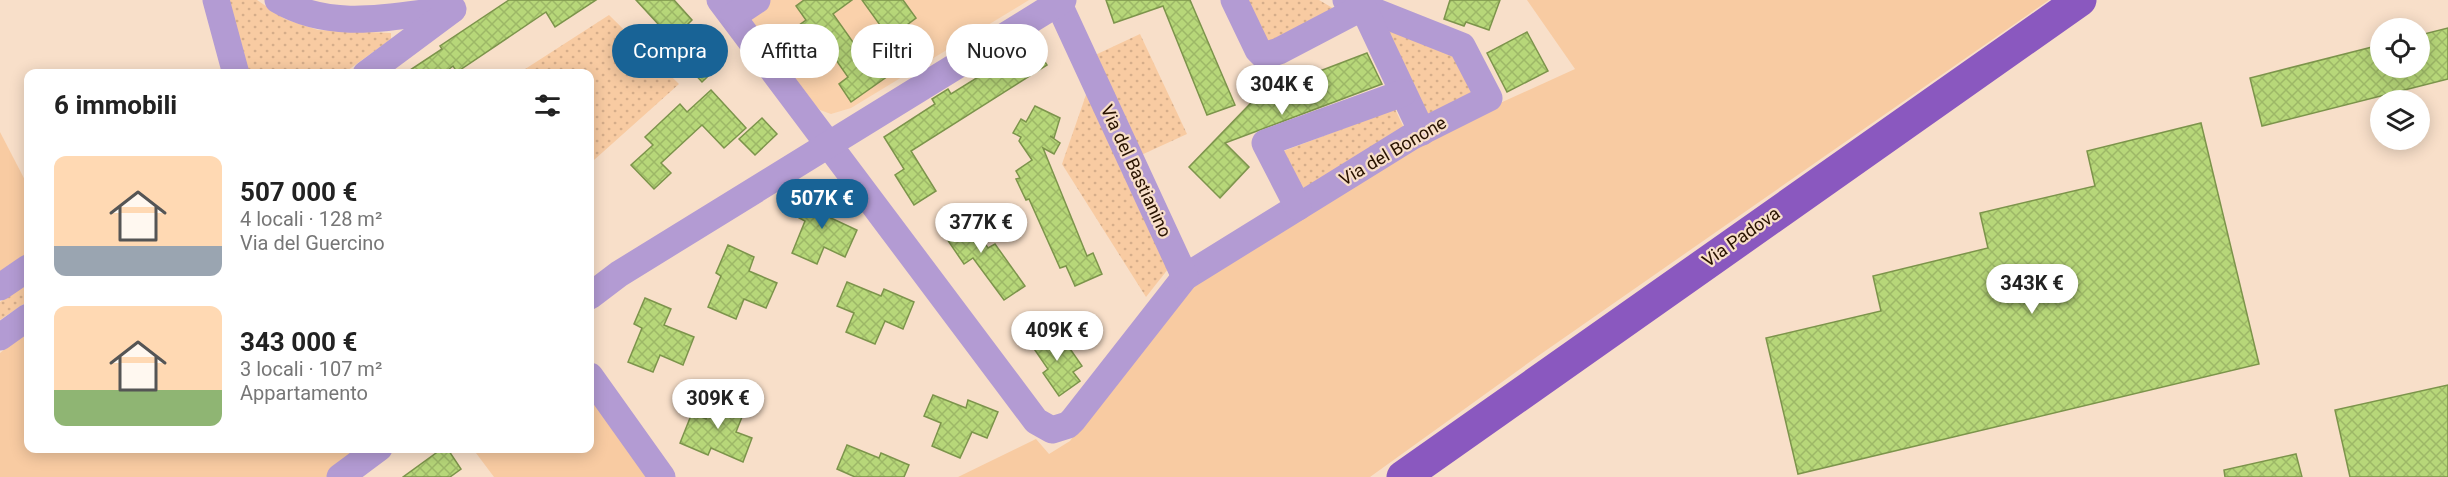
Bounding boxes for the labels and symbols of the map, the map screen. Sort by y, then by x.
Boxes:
pin: 304K € [1233,65,1331,116]
street label: Via del Bastianino [1097,101,1176,240]
street label: Via del Bonone [1336,112,1450,190]
pin: 507K € [773,179,871,230]
street label: Via Padova [1698,202,1784,271]
pin: 377K € [932,203,1030,254]
pin: 343K € [1983,264,2081,315]
pin: 409K € [1008,311,1106,362]
pin: 309K € [669,379,767,430]

